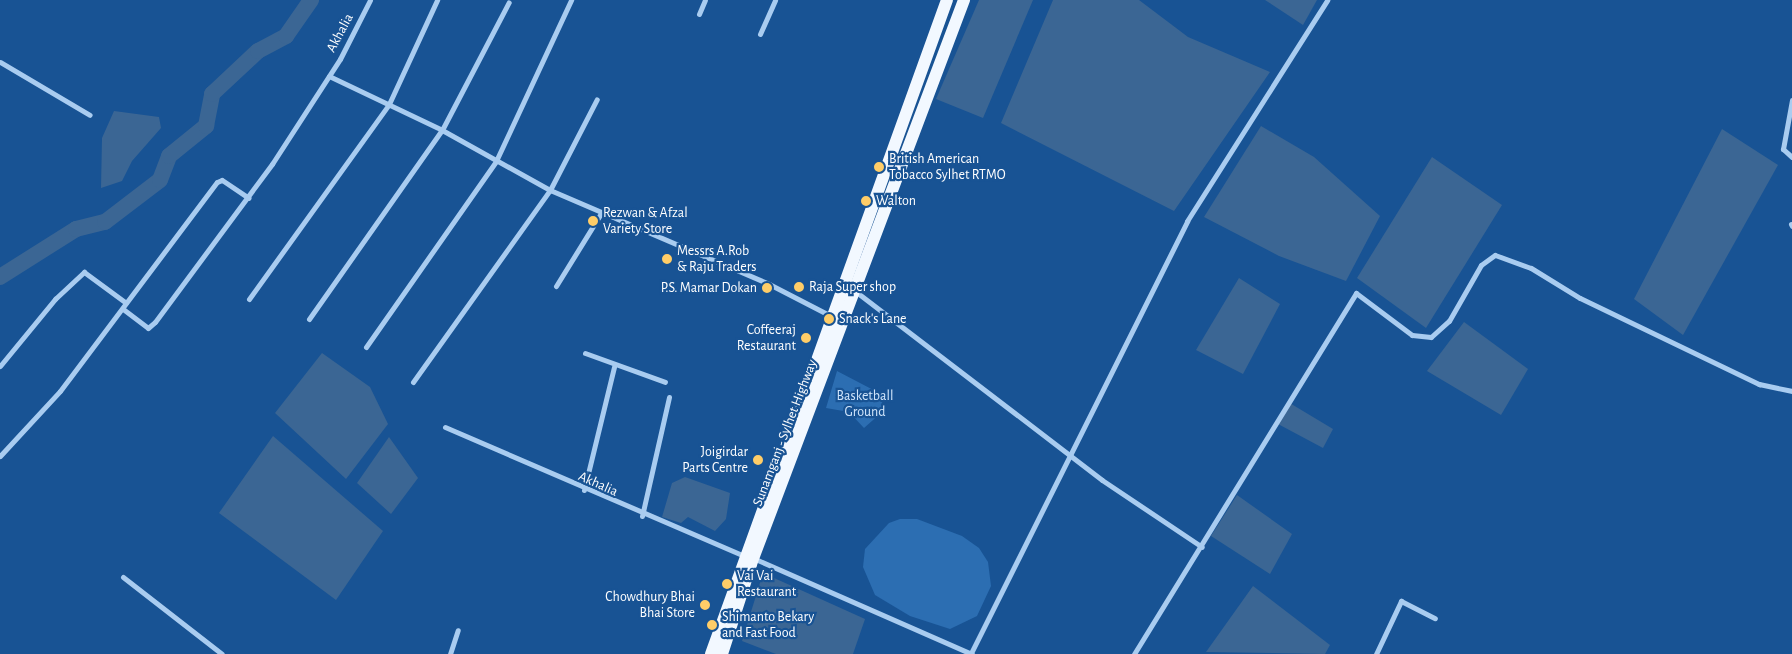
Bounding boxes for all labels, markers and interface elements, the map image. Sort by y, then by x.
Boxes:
street label: Akhalia [323,11,357,55]
place label: British American Tobacco Sylhet RTMO [889,151,1006,184]
marker: British American Tobacco Sylhet RTMO [873,161,885,173]
place label: Walton [876,193,916,209]
marker: Walton [860,195,872,207]
place label: Rezwan & Afzal Variety Store [603,205,688,238]
marker: Rezwan & Afzal Variety Store [587,215,599,227]
place label: Messrs A.Rob & Raju Traders [677,243,756,276]
marker: Messrs A.Rob & Raju Traders [661,253,673,265]
place label: Raja Super shop [809,279,896,295]
place label: P.S. Mamar Dokan [661,280,757,296]
marker: Raja Super shop [793,281,805,293]
marker: P.S. Mamar Dokan [761,282,773,294]
place label: Snack's Lane [839,311,907,327]
marker: Snack's Lane [823,313,835,325]
place label: Coffeeraj Restaurant [737,322,796,354]
marker: Coffeeraj Restaurant [800,332,812,344]
street label: Sunamganj - Sylhet Highway [749,357,821,509]
park label: Basketball Ground [837,388,893,421]
place label: Joigirdar Parts Centre [682,444,748,477]
marker: Joigirdar Parts Centre [752,454,764,466]
street label: Akhalia [576,468,620,500]
place label: Vai Vai Restaurant [737,568,796,600]
marker: Vai Vai Restaurant [721,578,733,590]
place label: Chowdhury Bhai Bhai Store [605,589,695,622]
marker: Chowdhury Bhai Bhai Store [699,599,711,611]
place label: Shimanto Bekary and Fast Food [722,609,814,642]
marker: Shimanto Bekary and Fast Food [706,619,718,631]

